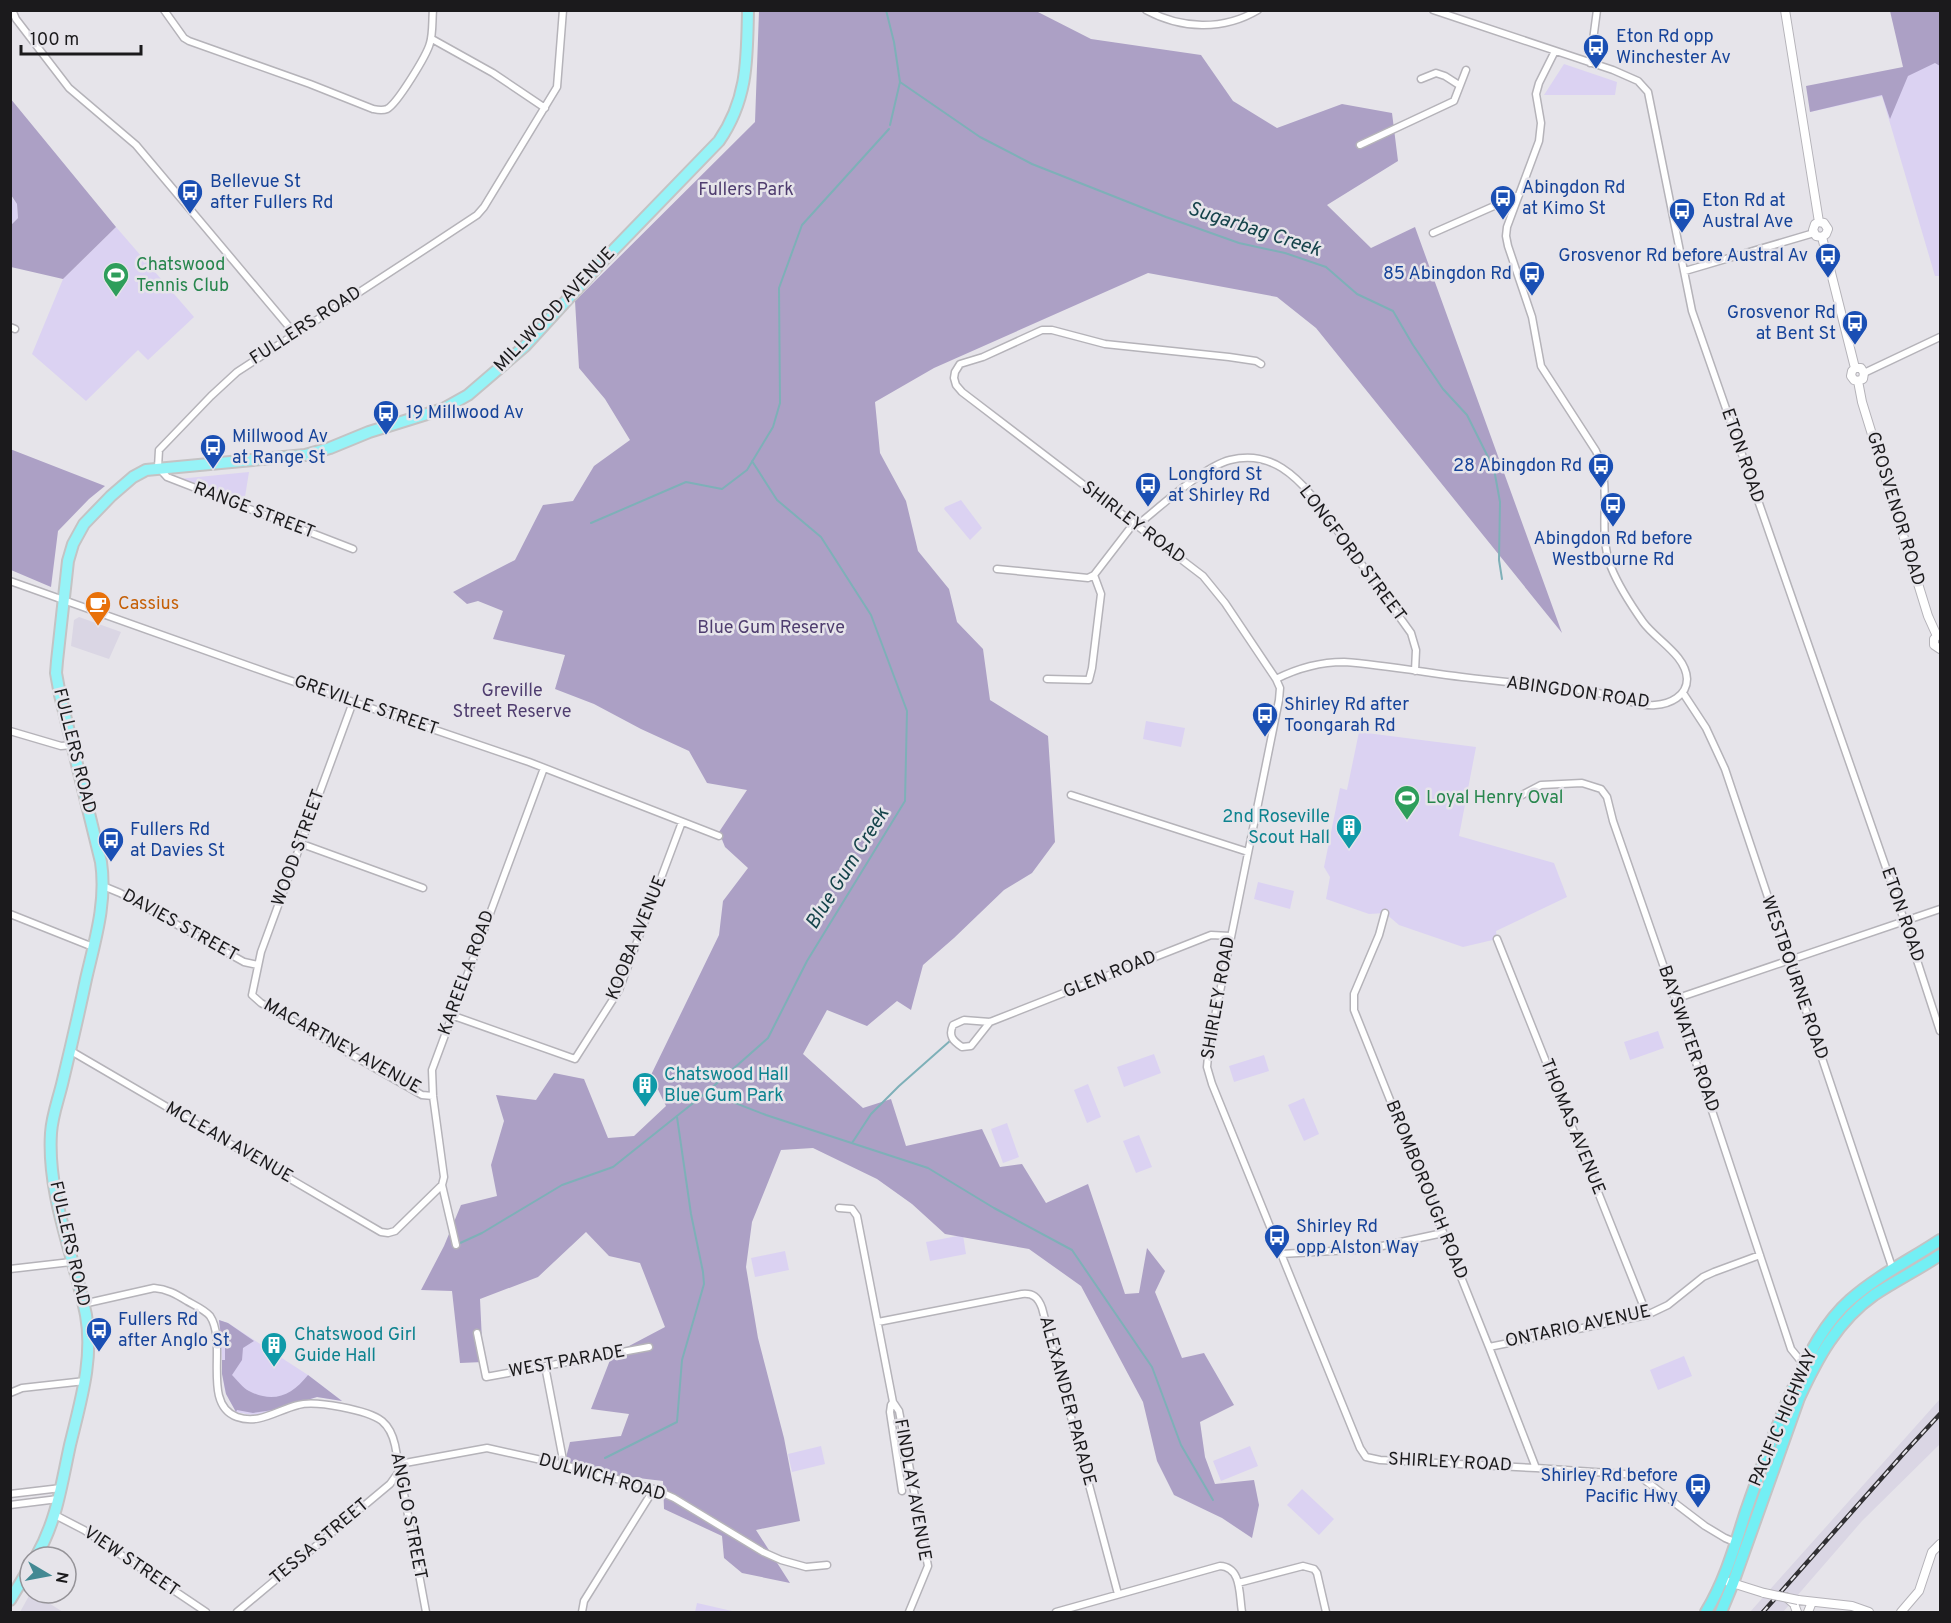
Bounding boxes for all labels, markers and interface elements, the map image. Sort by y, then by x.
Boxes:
scale bar [21,18,141,56]
place label: Eton Rd opp Winchester Av [1616,26,1731,70]
text: 100 m [30,29,79,52]
bus stop icon: Eton Rd opp Winchester Av [1581,32,1611,70]
place label: Bellevue St after Fullers Rd [210,171,333,215]
bus stop icon: Bellevue St after Fullers Rd [175,177,205,215]
place label: Abingdon Rd at Kimo St [1522,177,1625,221]
park label: Fullers Park [698,179,794,202]
bus stop icon: Abingdon Rd at Kimo St [1488,183,1518,221]
place label: Eton Rd at Austral Ave [1702,190,1793,234]
water label: Sugarbag Creek [1184,196,1325,264]
bus stop icon: Eton Rd at Austral Ave [1667,196,1697,234]
bus stop icon: Grosvenor Rd before Austral Av [1813,241,1843,279]
street label: MILLWOOD AVENUE [489,243,621,377]
place label: Grosvenor Rd before Austral Av [1558,245,1808,268]
place label: Chatswood Tennis Club [136,254,229,298]
bus stop icon: 85 Abingdon Rd [1517,259,1547,297]
sports icon: Chatswood Tennis Club [101,260,131,298]
place label: 85 Abingdon Rd [1383,263,1512,286]
street label: FULLERS ROAD [246,281,366,371]
place label: Grosvenor Rd at Bent St [1727,302,1836,346]
bus stop icon: Grosvenor Rd at Bent St [1840,308,1870,346]
bus stop icon: 19 Millwood Av [371,398,401,436]
place label: 19 Millwood Av [406,402,524,425]
street label: ETON ROAD [1715,405,1769,507]
place label: Millwood Av at Range St [232,426,328,470]
street label: GROSVENOR ROAD [1861,429,1929,589]
bus stop icon: Millwood Av at Range St [198,432,228,470]
bus stop icon: 28 Abingdon Rd [1586,451,1616,489]
place label: 28 Abingdon Rd [1453,455,1582,478]
place label: Longford St at Shirley Rd [1168,464,1270,508]
bus stop icon: Longford St at Shirley Rd [1133,470,1163,508]
street label: SHIRLEY ROAD [1076,476,1190,570]
street label: RANGE STREET [190,477,318,545]
street label: LONGFORD STREET [1293,481,1411,627]
bus stop icon: Abingdon Rd before Westbourne Rd [1598,490,1628,528]
place label: Abingdon Rd before Westbourne Rd [1533,528,1693,572]
cafe icon: Cassius [83,589,113,627]
place label: Cassius [118,593,179,616]
park label: Blue Gum Reserve [697,617,845,640]
street label: GREVILLE STREET [291,670,441,742]
street label: ABINGDON ROAD [1505,672,1651,714]
park label: Greville Street Reserve [453,680,571,724]
street label: FULLERS ROAD [47,686,101,816]
place label: Shirley Rd after Toongarah Rd [1284,694,1409,738]
bus stop icon: Shirley Rd after Toongarah Rd [1250,700,1280,738]
sports icon: Loyal Henry Oval [1392,783,1422,821]
street label: WOOD STREET [267,786,331,910]
place label: Loyal Henry Oval [1426,787,1563,810]
water label: Blue Gum Creek [800,802,896,935]
place label: 2nd Roseville Scout Hall [1222,806,1330,850]
building icon: 2nd Roseville Scout Hall [1334,812,1364,850]
place label: Fullers Rd at Davies St [130,819,225,863]
bus stop icon: Fullers Rd at Davies St [96,825,126,863]
street label: ETON ROAD [1875,864,1929,966]
street label: KOOBA AVENUE [602,872,672,1004]
street label: DAVIES STREET [118,885,242,967]
street label: WESTBOURNE ROAD [1755,893,1833,1063]
street label: KAREELA ROAD [434,907,500,1039]
street label: SHIRLEY ROAD [1197,935,1241,1061]
street label: GLEN ROAD [1060,946,1160,1004]
street label: BAYSWATER ROAD [1652,963,1724,1115]
street label: MACARTNEY AVENUE [259,994,425,1100]
street label: THOMAS AVENUE [1534,1056,1610,1198]
place label: Chatswood Hall Blue Gum Park [664,1064,789,1108]
building icon: Chatswood Hall Blue Gum Park [630,1070,660,1108]
street label: MCLEAN AVENUE [161,1097,297,1189]
street label: BROMBOROUGH ROAD [1380,1097,1472,1283]
street label: FULLERS ROAD [43,1179,95,1309]
place label: Shirley Rd opp Alston Way [1296,1216,1419,1260]
bus stop icon: Shirley Rd opp Alston Way [1262,1222,1292,1260]
street label: ONTARIO AVENUE [1503,1300,1653,1354]
place label: Fullers Rd after Anglo St [118,1309,230,1353]
street label: ALEXANDER PARADE [1033,1314,1101,1488]
bus stop icon: Fullers Rd after Anglo St [84,1315,114,1353]
place label: Chatswood Girl Guide Hall [294,1324,416,1368]
building icon: Chatswood Girl Guide Hall [259,1330,289,1368]
street label: WEST PARADE [507,1340,627,1384]
street label: PACIFIC HIGHWAY [1745,1346,1823,1490]
street label: FINDLAY AVENUE [888,1417,936,1563]
street label: SHIRLEY ROAD [1387,1448,1513,1478]
street label: DULWICH ROAD [536,1449,668,1507]
street label: ANGLO STREET [384,1450,432,1582]
place label: Shirley Rd before Pacific Hwy [1540,1465,1678,1509]
bus stop icon: Shirley Rd before Pacific Hwy [1683,1471,1713,1509]
street label: TESSA STREET [266,1494,374,1590]
street label: VIEW STREET [79,1521,183,1603]
north arrow [18,1545,78,1605]
text: N [50,1570,72,1585]

